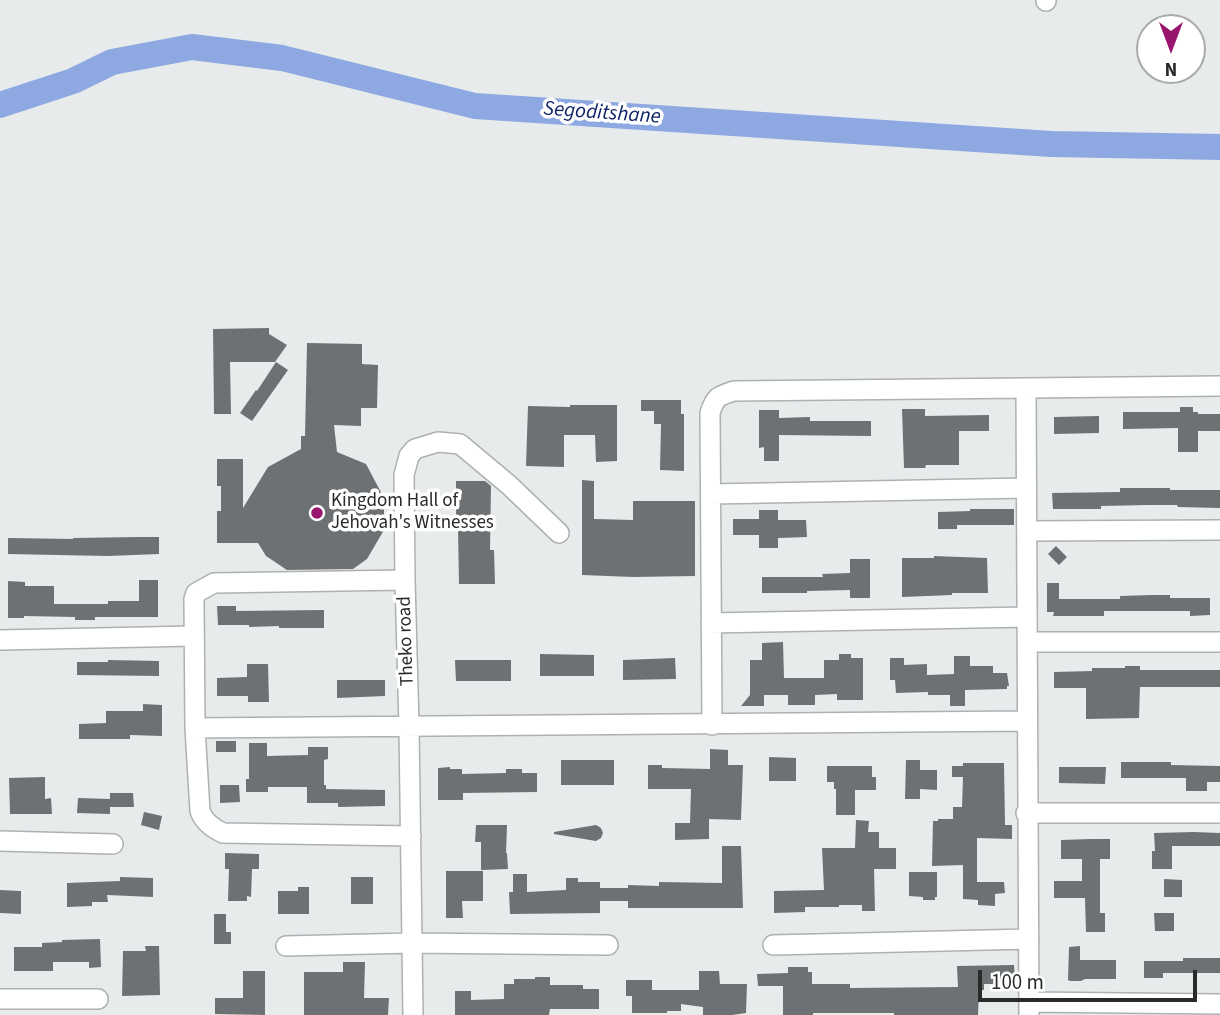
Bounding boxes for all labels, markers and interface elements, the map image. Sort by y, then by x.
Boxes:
north arrow [1136,14,1206,84]
text: N [1165,55,1177,82]
water label: Segoditshane [543,97,661,131]
place label: Kingdom Hall of Jehovah's Witnesses [331,491,494,535]
marker: Kingdom Hall of Jehovah's Witnesses [309,505,325,521]
street label: Theko road [394,596,420,686]
scale bar [982,956,1201,1000]
text: 100 m [991,967,1044,997]

